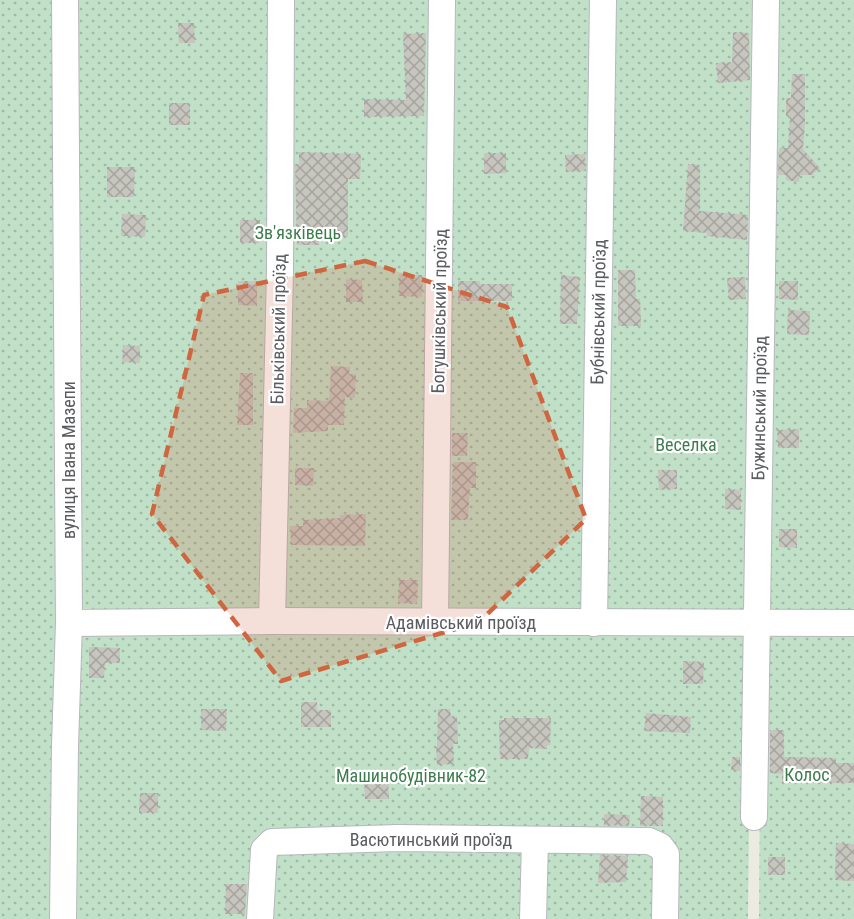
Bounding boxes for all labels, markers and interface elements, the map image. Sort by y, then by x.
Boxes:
park label: Зв'язківець [255,222,341,243]
street label: Богушківський проїзд [427,228,451,394]
street label: Бубнівський проїзд [586,239,610,385]
street label: Більківський проїзд [266,253,290,405]
street label: Бужинський проїзд [747,335,771,481]
street label: вулиця Івана Мазепи [58,381,79,539]
park label: Веселка [655,434,717,455]
street label: Адамівський проїзд [386,612,537,633]
park label: Колос [784,764,830,785]
park label: Машинобудівник-82 [336,765,486,786]
street label: Васютинський проїзд [350,829,513,850]

